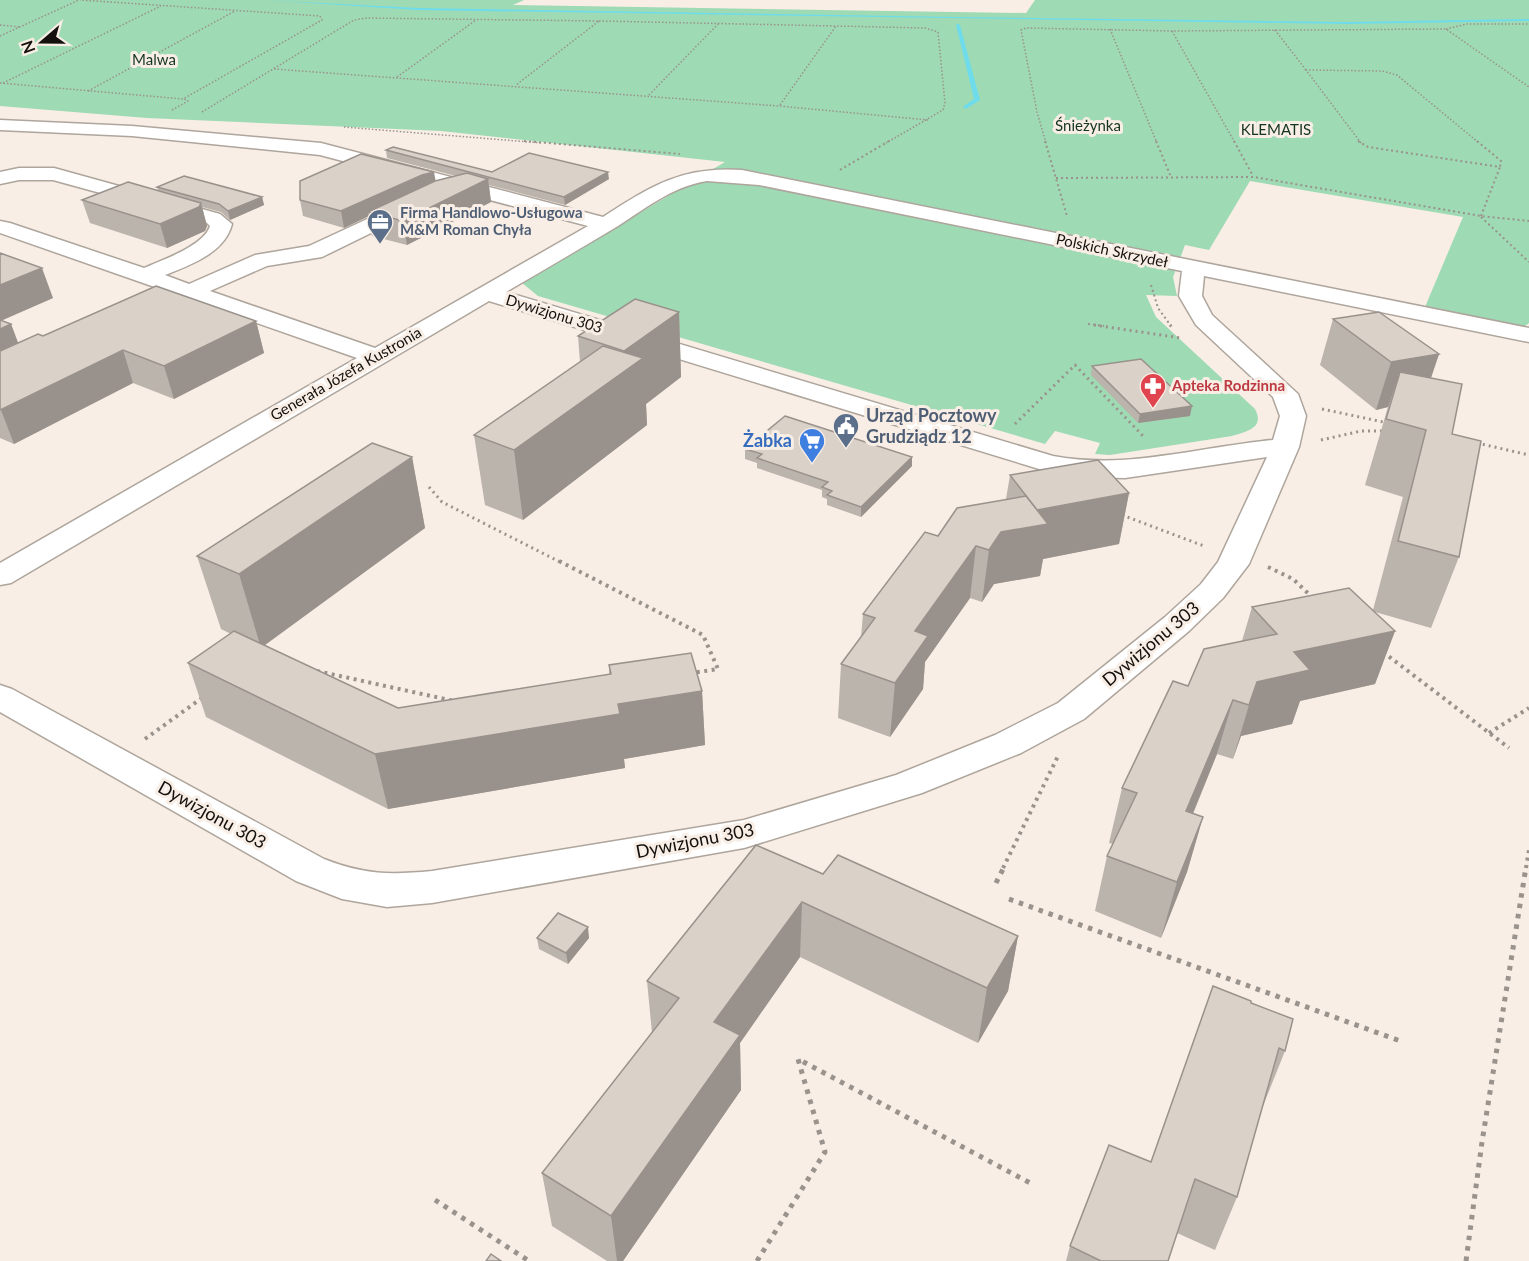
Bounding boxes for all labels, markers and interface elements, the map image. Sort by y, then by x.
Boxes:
north arrow [12,12,72,72]
text: N [16,38,38,56]
park label: Malwa [132,50,176,68]
park label: Śnieżynka [1055,116,1121,134]
park label: KLEMATIS [1241,120,1311,138]
place label: Firma Handlowo-Usługowa M&M Roman Chyła [400,203,583,238]
office icon: Firma Handlowo-Usługowa M&M Roman Chyła [365,207,395,245]
street label: Polskich Skrzydeł [1055,229,1170,271]
street label: Dywizjonu 303 [504,290,605,336]
street label: Generała Józefa Kustronia [267,322,424,424]
pharmacy icon: Apteka Rodzinna [1138,371,1168,409]
place label: Apteka Rodzinna [1171,376,1285,394]
place label: Urząd Pocztowy Grudziądz 12 [866,404,997,447]
public building icon: Urząd Pocztowy Grudziądz 12 [831,411,861,449]
supermarket icon: Żabka [797,426,827,464]
place label: Żabka [743,429,792,451]
street label: Dywizjonu 303 [1097,596,1203,690]
street label: Dywizjonu 303 [155,775,270,853]
street label: Dywizjonu 303 [634,818,756,862]

